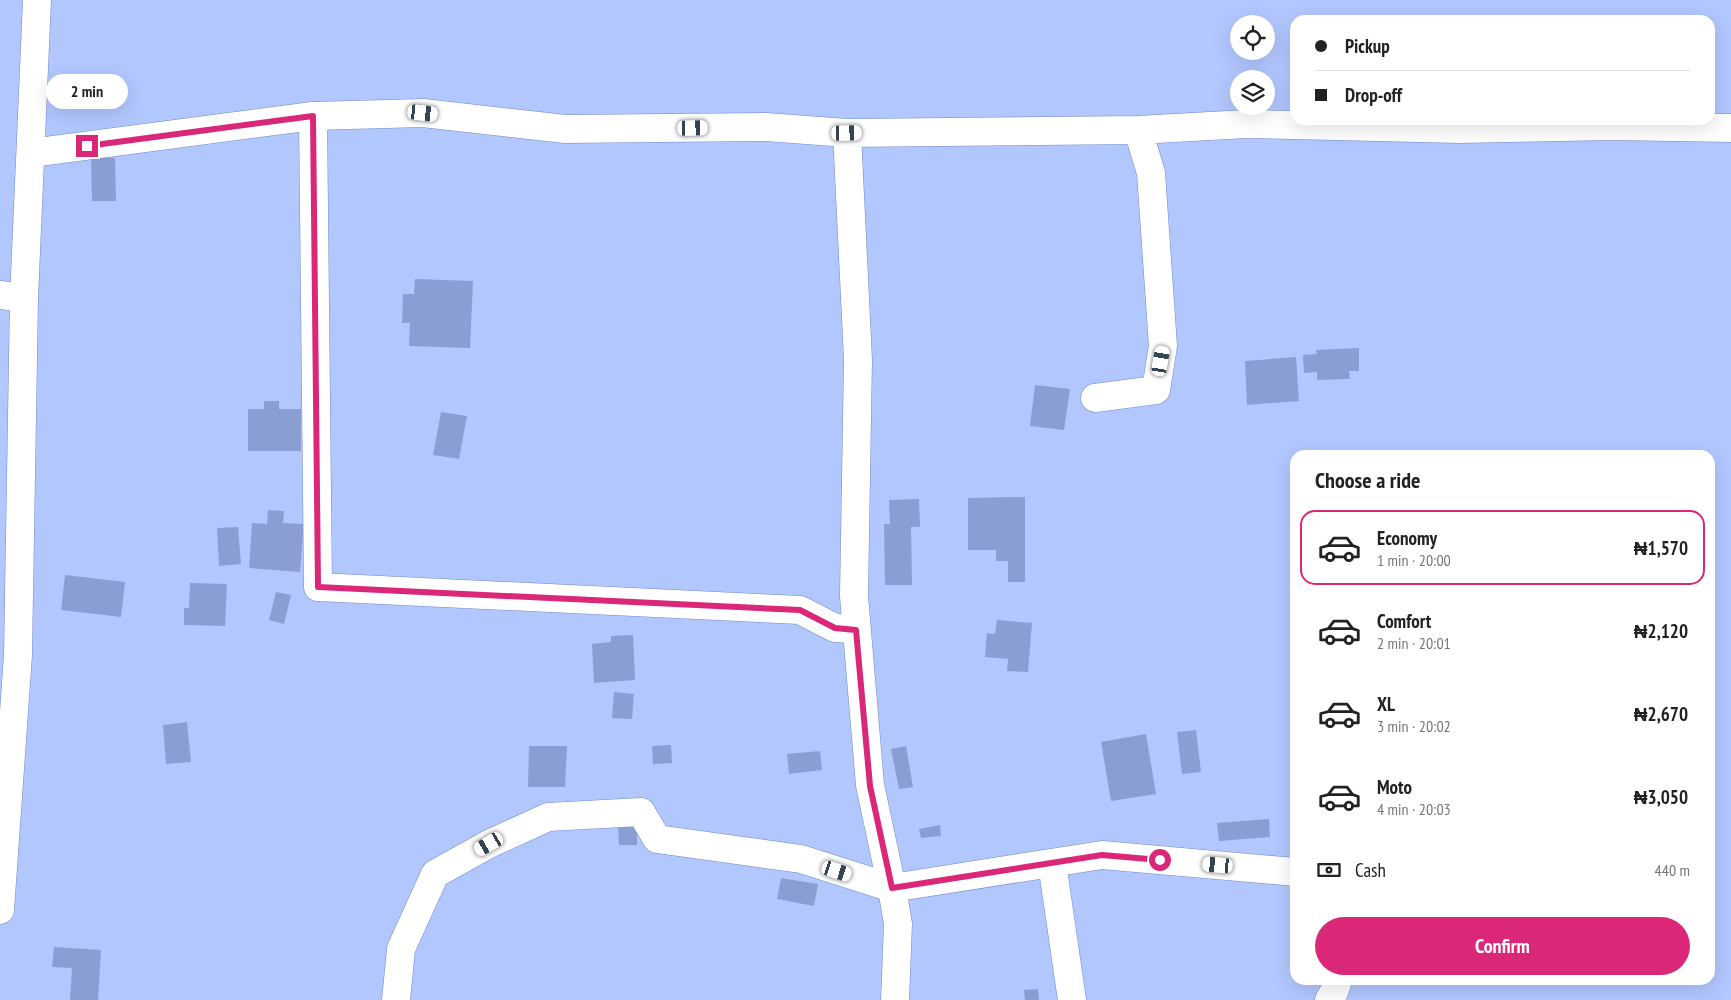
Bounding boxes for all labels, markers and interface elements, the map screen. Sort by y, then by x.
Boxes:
map controls [1230,15,1275,115]
button: locate [1230,15,1275,60]
text: Pickup [1345,34,1390,58]
button: layers [1230,70,1275,115]
callout: 2 min [46,74,128,108]
text: 2 min [71,81,103,101]
text: Drop-off [1345,83,1402,107]
car [407,104,438,122]
car [677,120,708,136]
car [831,125,862,141]
route end [76,135,98,157]
car [1151,345,1170,377]
text: Choose a ride [1315,466,1420,494]
icon: car [1317,525,1362,570]
text: Economy [1377,526,1437,550]
text: ₦1,570 [1634,536,1688,560]
text: 1 min · 20:00 [1377,550,1451,570]
icon: car [1317,608,1362,653]
text: Comfort [1377,609,1431,633]
text: ₦2,120 [1634,619,1688,643]
text: 2 min · 20:01 [1377,633,1451,653]
icon: car [1317,691,1362,736]
text: XL [1377,692,1395,716]
text: ₦2,670 [1634,702,1688,726]
text: 3 min · 20:02 [1377,716,1451,736]
icon: car [1317,774,1362,819]
text: Moto [1377,775,1412,799]
text: ₦3,050 [1634,785,1688,809]
text: 4 min · 20:03 [1377,799,1451,819]
car [472,830,505,858]
route start [1149,849,1171,871]
car [1202,856,1233,874]
icon: cash [1315,856,1343,884]
text: Cash [1355,858,1386,882]
car [820,859,853,883]
text: 440 m [1655,860,1690,880]
button: Confirm [1315,917,1690,975]

